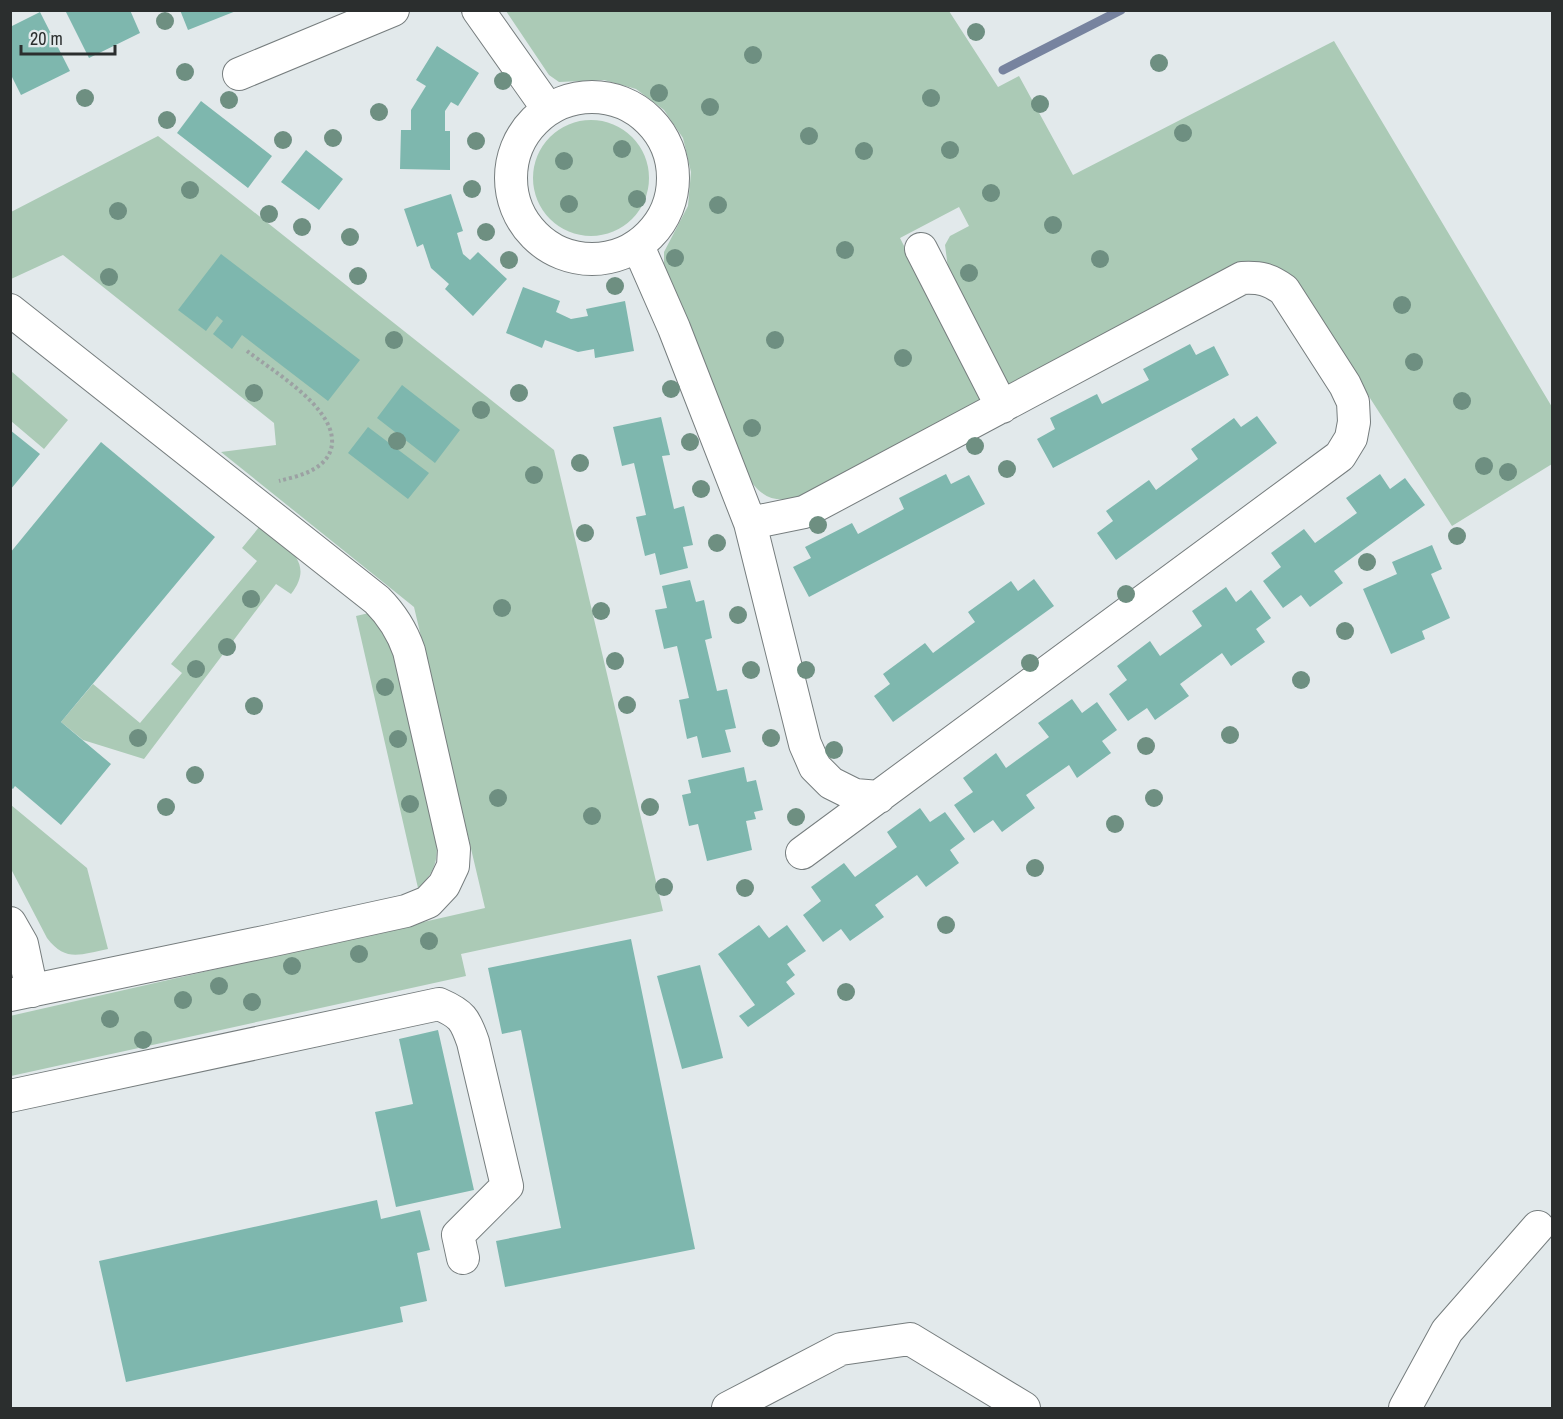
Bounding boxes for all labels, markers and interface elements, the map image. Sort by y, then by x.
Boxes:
scale bar [21,18,116,56]
text: 20 m [30,26,63,51]

